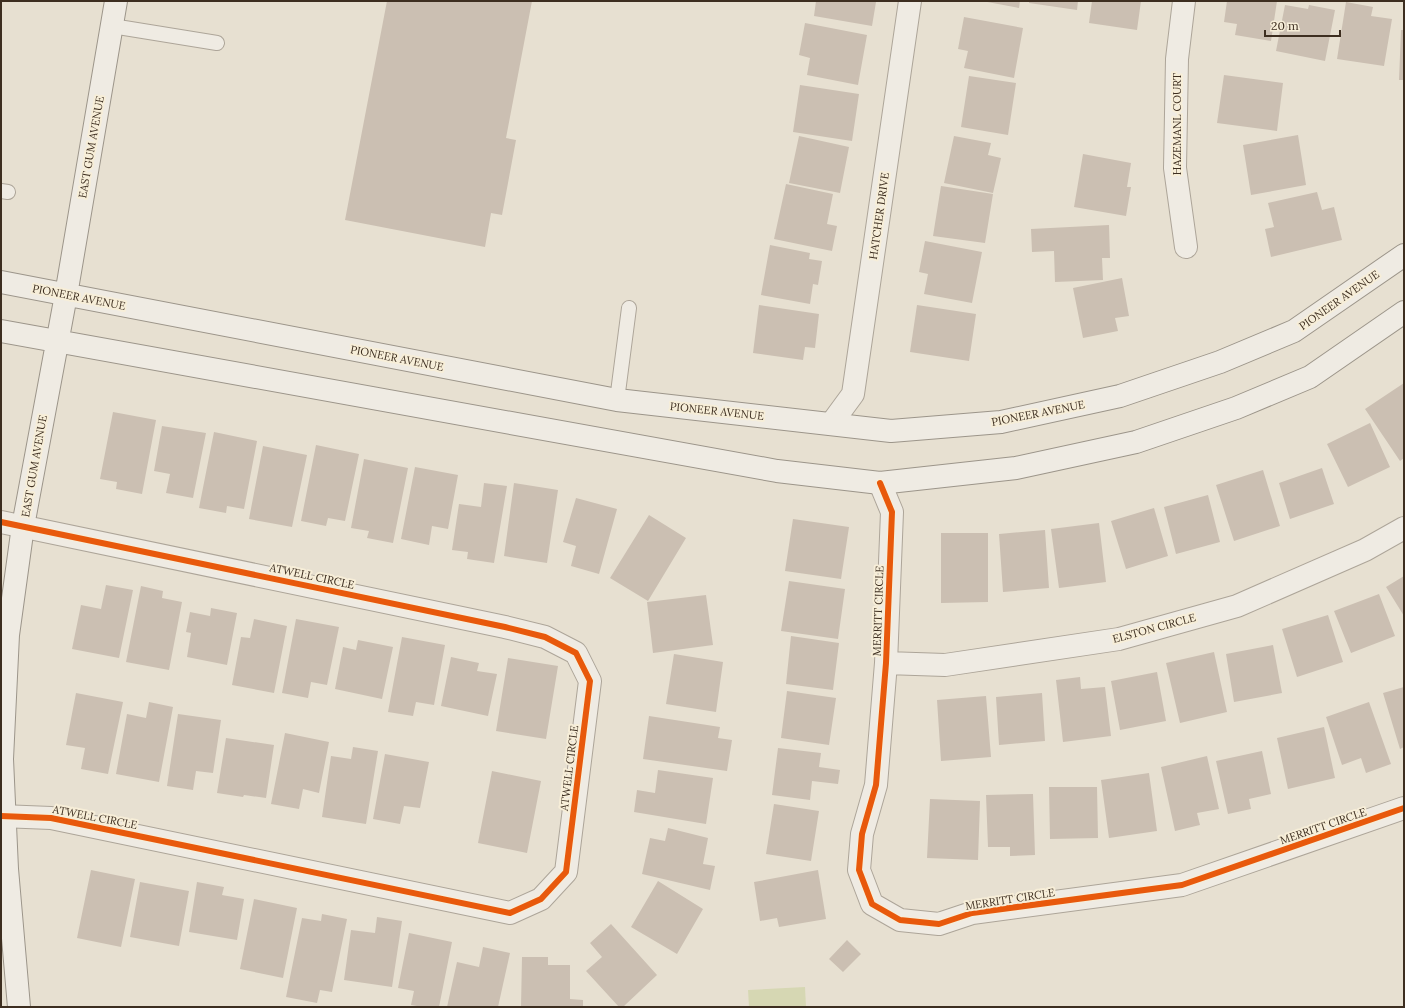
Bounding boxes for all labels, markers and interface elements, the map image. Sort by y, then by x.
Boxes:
scale bar [1265,12,1340,38]
text: 20 m [1271,18,1299,33]
street label: HAZEMANL COURT [1170,73,1184,175]
street label: EAST GUM AVENUE [75,95,107,199]
street label: HATCHER DRIVE [866,171,892,260]
street label: PIONEER AVENUE [1296,267,1382,333]
street label: PIONEER AVENUE [31,281,127,313]
street label: PIONEER AVENUE [349,342,445,374]
street label: PIONEER AVENUE [990,397,1086,429]
street label: PIONEER AVENUE [669,399,765,423]
street label: EAST GUM AVENUE [18,414,50,518]
street label: ATWELL CIRCLE [267,560,356,592]
street label: MERRITT CIRCLE [869,565,887,657]
street label: ELSTON CIRCLE [1111,610,1197,646]
street label: ATWELL CIRCLE [557,724,581,813]
street label: ATWELL CIRCLE [50,802,139,832]
street label: MERRITT CIRCLE [1278,805,1368,847]
street label: MERRITT CIRCLE [964,885,1056,913]

